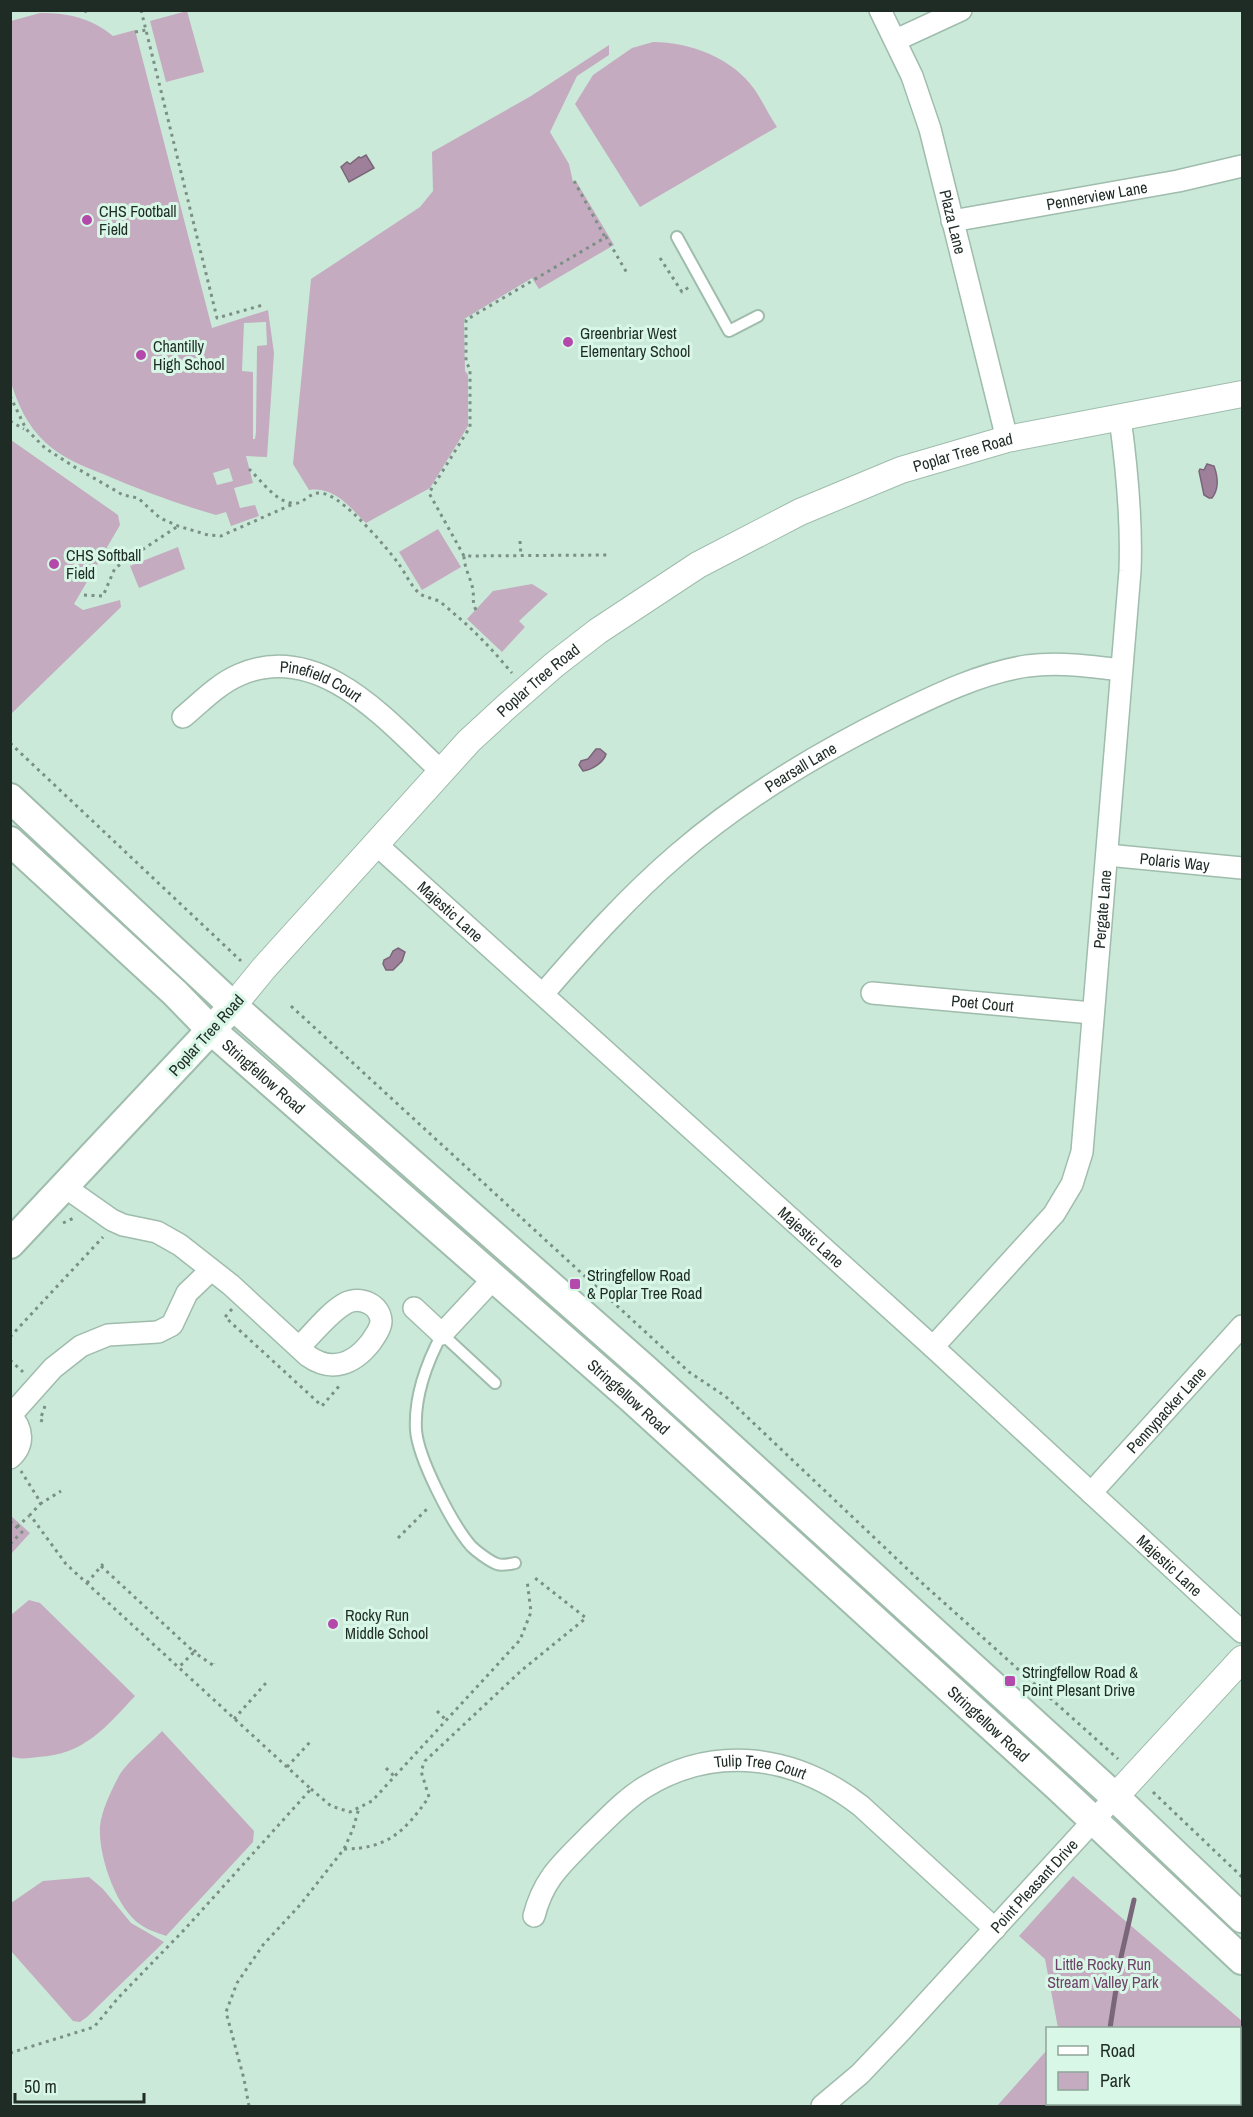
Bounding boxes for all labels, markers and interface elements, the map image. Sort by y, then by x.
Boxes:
street label: Pennerview Lane [1045,176,1149,215]
street label: Plaza Lane [934,187,972,256]
place label: CHS Football Field [99,200,176,240]
marker: CHS Football Field [80,213,94,227]
place label: Greenbriar West Elementary School [580,322,690,362]
place label: Chantilly High School [153,335,225,375]
marker: Greenbriar West Elementary School [561,335,575,349]
marker: Chantilly High School [134,348,148,362]
street label: Poplar Tree Road [910,427,1014,477]
place label: CHS Softball Field [66,544,141,584]
marker: CHS Softball Field [47,557,61,571]
street label: Poplar Tree Road [491,638,584,722]
street label: Pinefield Court [279,655,367,707]
street label: Pearsall Lane [760,737,840,797]
street label: Polaris Way [1139,847,1211,876]
street label: Pergate Lane [1088,869,1116,949]
street label: Majestic Lane [413,876,488,947]
street label: Poplar Tree Road [163,989,249,1081]
street label: Poet Court [950,989,1015,1017]
street label: Stringfellow Road [217,1034,310,1119]
street label: Majestic Lane [774,1201,849,1273]
place label: Stringfellow Road & Poplar Tree Road [587,1264,702,1304]
marker: Stringfellow Road & Poplar Tree Road [568,1277,582,1291]
street label: Stringfellow Road [583,1354,675,1439]
street label: Pennypacker Lane [1121,1362,1211,1458]
street label: Majestic Lane [1132,1529,1207,1601]
place label: Rocky Run Middle School [345,1604,428,1644]
marker: Rocky Run Middle School [326,1617,340,1631]
place label: Stringfellow Road & Point Plesant Drive [1022,1661,1138,1701]
marker: Stringfellow Road & Point Plesant Drive [1003,1674,1017,1688]
street label: Stringfellow Road [943,1681,1034,1767]
street label: Tulip Tree Court [713,1749,810,1784]
street label: Point Pleasant Drive [985,1834,1083,1938]
park label: Little Rocky Run Stream Valley Park [1047,1953,1159,1993]
legend [1046,2027,1241,2105]
text: Road [1100,2038,1135,2063]
scale bar [15,2066,144,2104]
text: Park [1100,2068,1131,2093]
text: 50 m [24,2074,57,2099]

